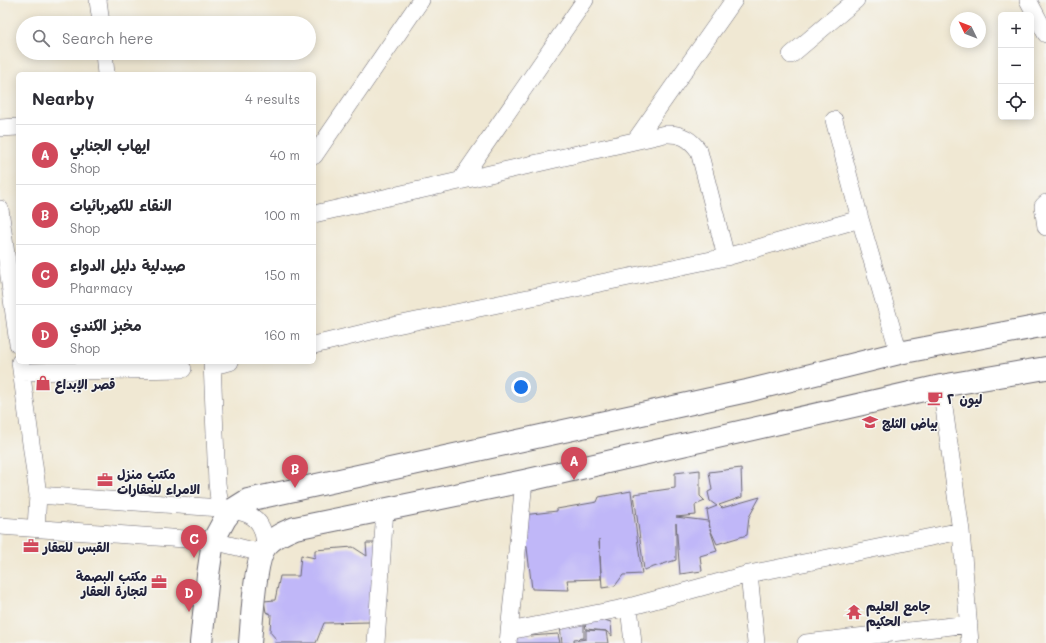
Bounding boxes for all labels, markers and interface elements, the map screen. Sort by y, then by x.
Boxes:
north arrow [950,12,986,48]
map controls [998,12,1034,120]
button: + [998,12,1034,48]
search box [16,16,316,60]
icon: search [30,27,52,49]
text: Search here [62,28,153,48]
button: − [998,48,1034,84]
button: locate [998,84,1034,120]
text: Nearby [32,87,94,109]
text: 4 results [245,90,300,107]
text: ايهاب الجنابي [70,135,150,155]
text: A [40,146,50,163]
text: 40 m [270,146,300,163]
text: Shop [70,159,100,176]
text: النقاء للكهربائيات [70,195,172,215]
text: B [41,206,49,223]
text: 100 m [264,206,300,223]
text: Shop [70,219,100,236]
text: صيدلية دليل الدواء [70,255,186,275]
text: C [40,266,50,283]
text: 150 m [264,266,300,283]
text: Pharmacy [70,279,133,296]
text: مخبز الكندي [70,315,142,335]
text: D [40,326,50,343]
text: 160 m [264,326,300,343]
text: Shop [70,339,100,356]
shop icon: قصر الإبداع [34,374,52,392]
place label: قصر الإبداع [55,375,115,394]
your location [511,377,531,397]
cafe icon: ليون ٢ [926,389,944,407]
place label: ليون ٢ [947,390,983,408]
school or university icon: بياض الثلج [861,413,879,431]
place label: بياض الثلج [882,414,938,432]
pin: A [561,447,587,480]
pin: B [282,455,308,488]
place label: مكتب منزل الامراء للعقارات [117,465,200,497]
office icon: مكتب منزل الامراء للعقارات [96,471,114,489]
pin: C [181,525,207,558]
office icon: القبس للعقار [22,537,40,555]
place label: القبس للعقار [42,538,110,556]
place label: مكتب البصمة لتجارة العقار [76,567,147,599]
office icon: مكتب البصمة لتجارة العقار [150,573,168,591]
pin: D [176,579,202,612]
place label: جامع العليم الحكيم [866,597,931,632]
temple icon: جامع العليم الحكيم [845,603,863,621]

